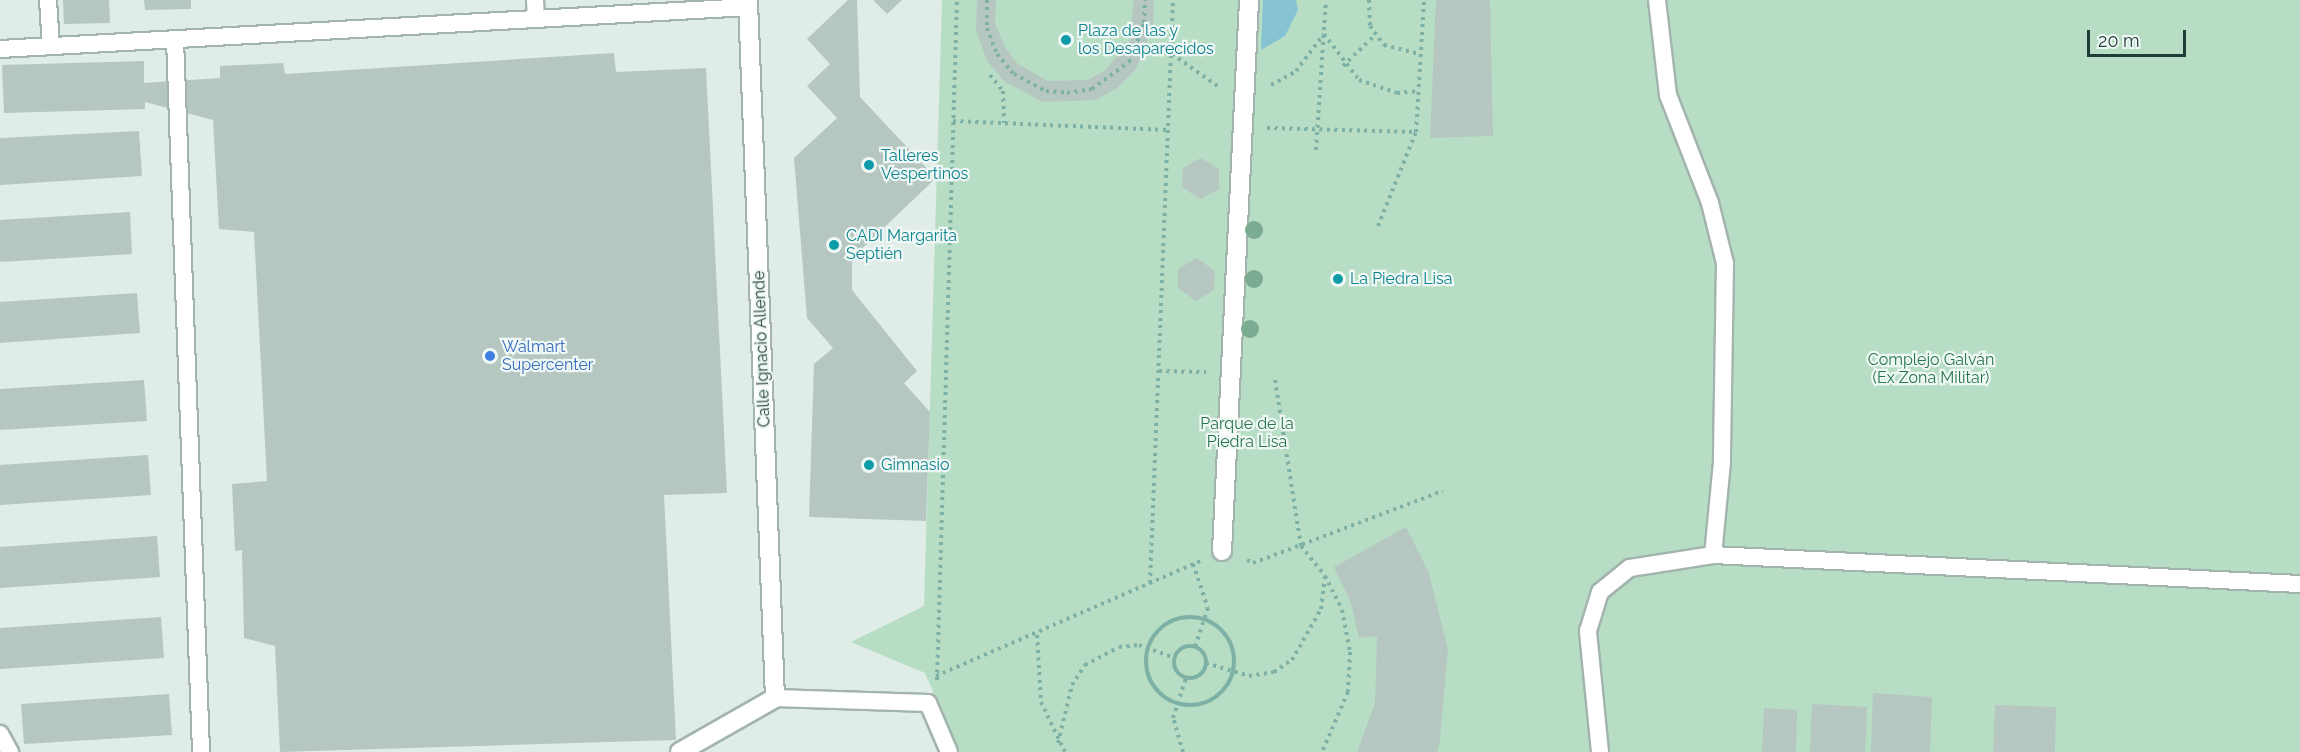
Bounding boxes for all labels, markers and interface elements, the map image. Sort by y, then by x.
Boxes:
scale bar [2090,18,2189,56]
place label: Plaza de las y los Desaparecidos [1078,21,1214,59]
text: 20 m [2098,30,2140,51]
marker: Plaza de las y los Desaparecidos [1059,33,1073,47]
place label: Talleres Vespertinos [881,146,968,184]
marker: Talleres Vespertinos [862,158,876,172]
place label: CADI Margarita Septién [846,226,957,264]
marker: CADI Margarita Septién [827,238,841,252]
place label: La Piedra Lisa [1350,269,1453,289]
street label: Calle Ignacio Allende [750,270,774,428]
marker: La Piedra Lisa [1331,272,1345,286]
place label: Walmart Supercenter [502,337,593,375]
marker: Walmart Supercenter [483,349,497,363]
park label: Complejo Galván (Ex Zona Militar) [1868,350,1994,388]
park label: Parque de la Piedra Lisa [1200,414,1294,452]
place label: Gimnasio [881,455,949,475]
marker: Gimnasio [862,458,876,472]

